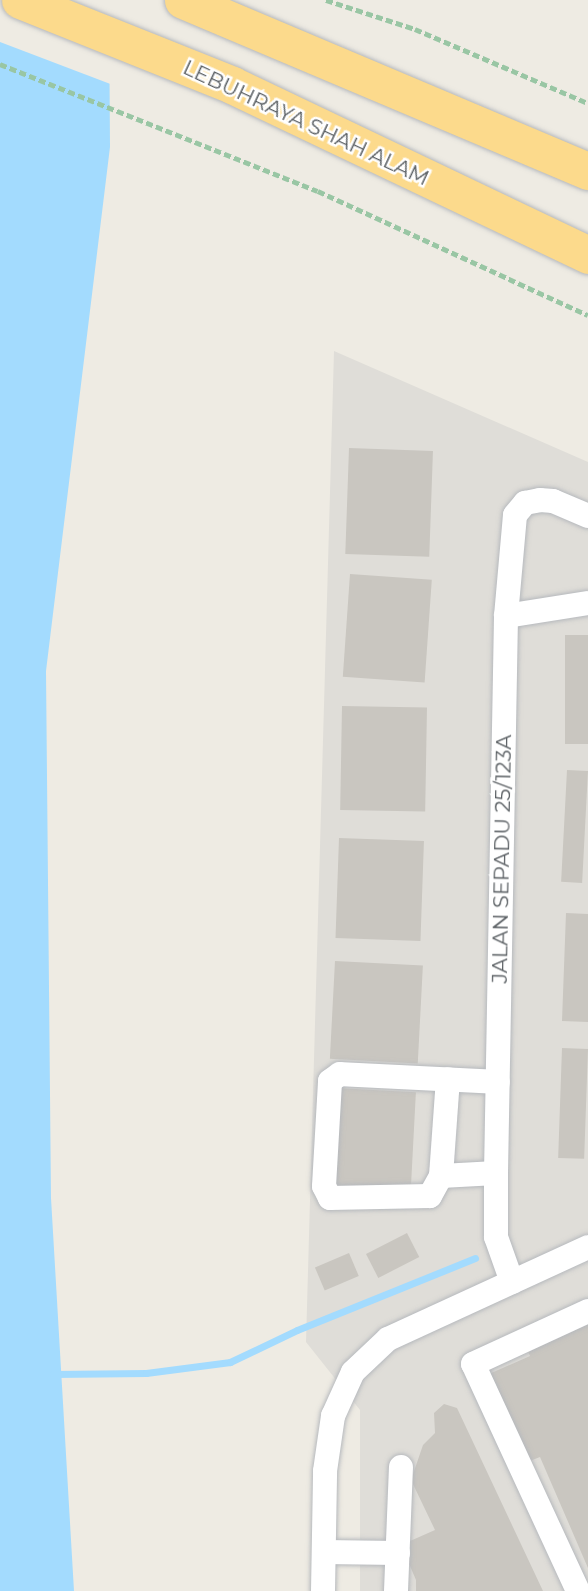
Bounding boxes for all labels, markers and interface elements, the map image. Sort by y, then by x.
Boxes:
street label: LEBUHRAYA SHAH ALAM [179,55,433,191]
street label: JALAN SEPADU 25/123A [487,734,517,984]

